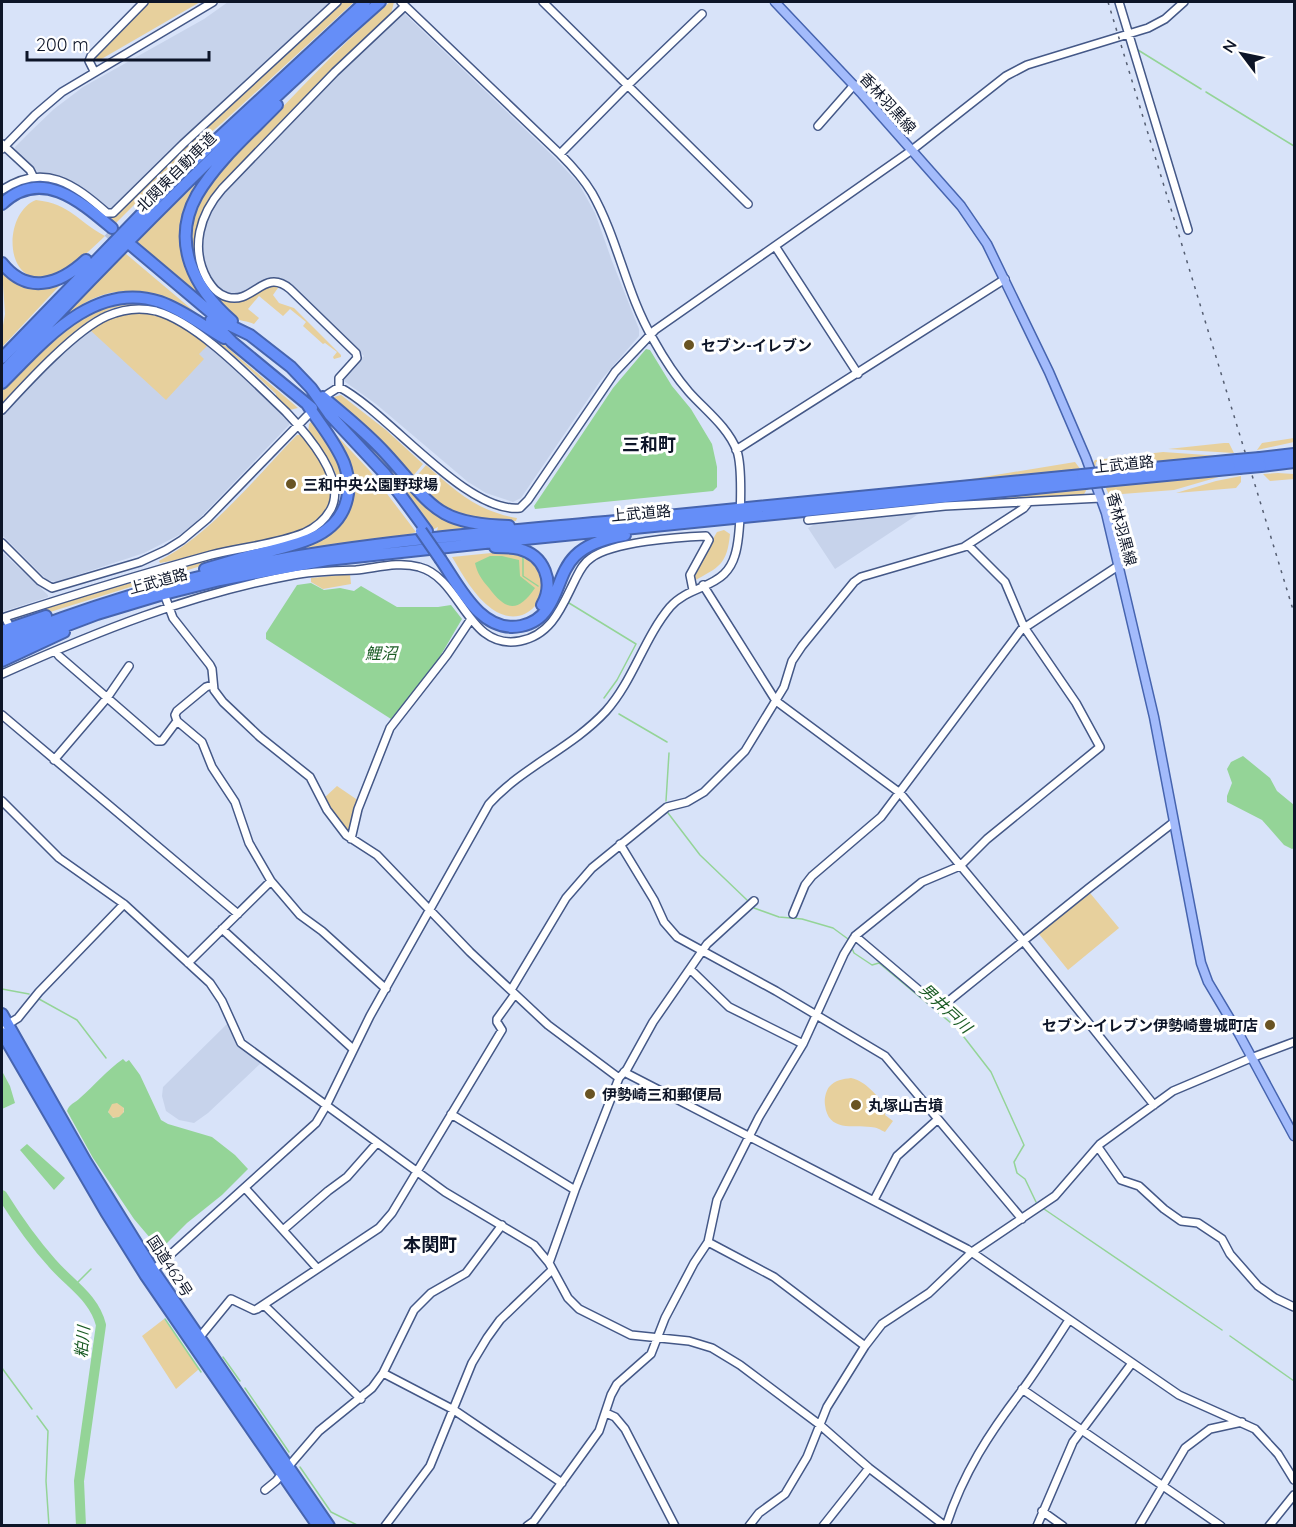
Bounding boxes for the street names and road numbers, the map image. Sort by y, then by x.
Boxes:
street label: 香林羽黒線 [856,69,920,137]
street label: 北関東自動車道 [132,128,220,216]
street label: 上武道路 [1093,451,1155,477]
street label: 香林羽黒線 [1103,490,1141,568]
street label: 上武道路 [610,501,672,525]
street label: 上武道路 [127,564,189,598]
street label: 国道462号 [143,1232,197,1300]

